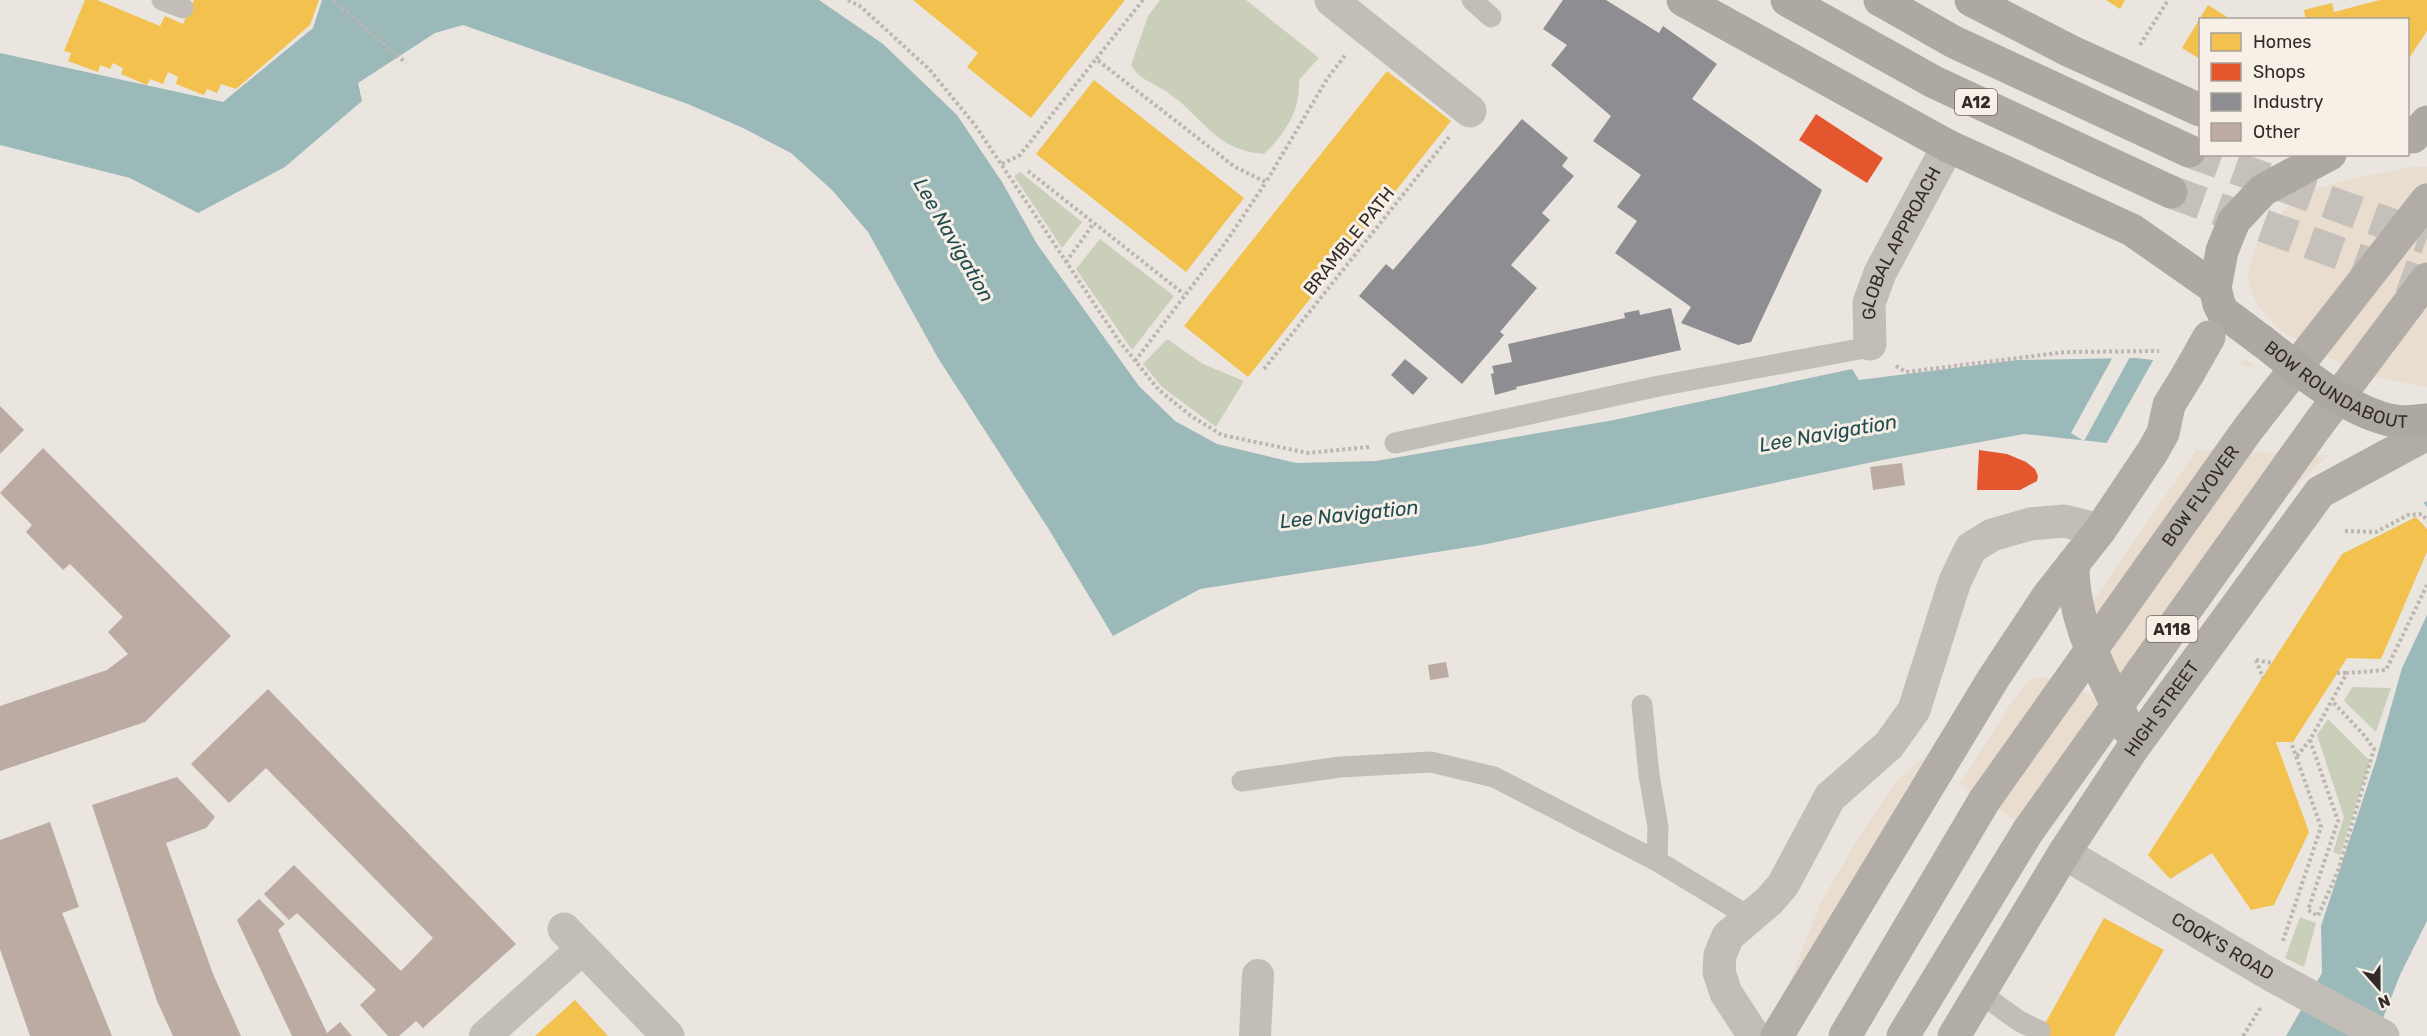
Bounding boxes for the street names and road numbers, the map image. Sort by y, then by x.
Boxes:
road number: A12 [1955,89,1997,115]
street label: GLOBAL APPROACH [1857,163,1946,320]
street label: BRAMBLE PATH [1299,183,1399,299]
street label: BOW ROUNDABOUT [2260,336,2408,433]
street label: BOW FLYOVER [2157,441,2244,551]
road number: A118 [2146,616,2198,642]
street label: HIGH STREET [2120,656,2204,760]
street label: COOK'S ROAD [2167,908,2278,985]

